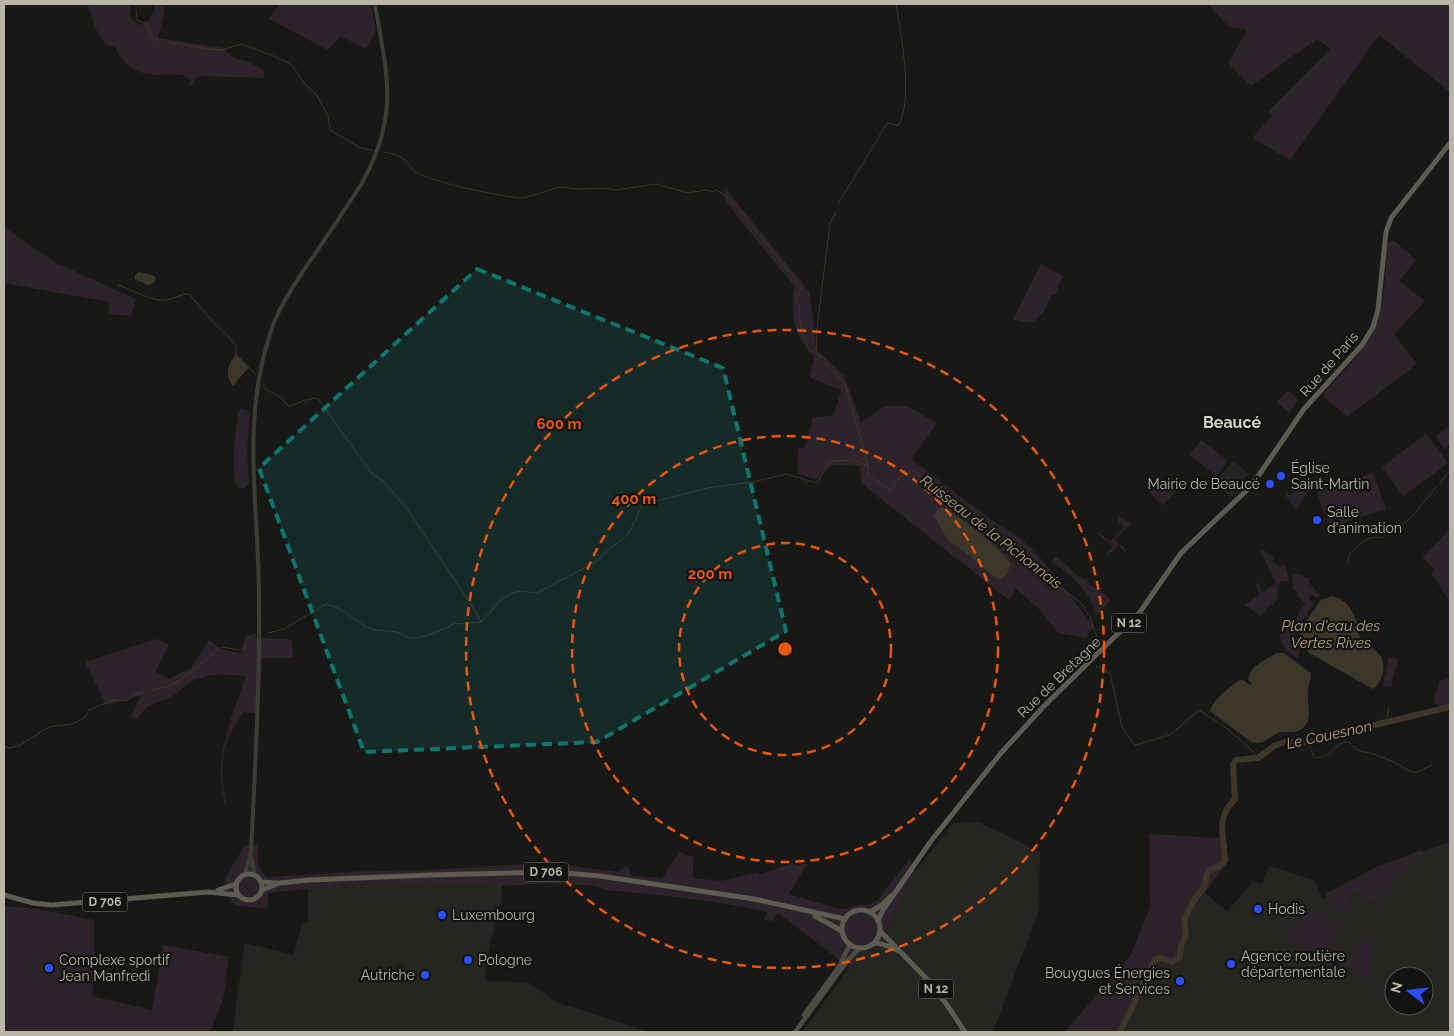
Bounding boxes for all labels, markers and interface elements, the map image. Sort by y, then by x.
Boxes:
street label: Rue de Paris [1297,328,1362,400]
district label: Beaucé [1203,413,1261,432]
text: 600 m [536,415,582,433]
place label: Église Saint-Martin [1291,459,1370,492]
marker: Église Saint-Martin [1275,470,1287,482]
water label: Ruisseau de la Pichonnais [917,471,1065,593]
place label: Mairie de Beaucé [1148,476,1260,492]
marker: Mairie de Beaucé [1264,478,1276,490]
text: 400 m [612,490,656,508]
place label: Salle d'animation [1327,504,1402,536]
marker: Salle d'animation [1311,514,1323,526]
text: 200 m [688,565,732,583]
road number: N 12 [1112,614,1146,632]
water label: Plan d'eau des Vertes Rives [1282,617,1380,652]
street label: Rue de Bretagne [1014,633,1104,721]
centre of rings [776,640,794,658]
water label: Le Couesnon [1285,717,1373,753]
road number: D 706 [524,862,568,882]
road number: D 706 [82,892,128,912]
place label: Hodis [1268,901,1305,917]
marker: Hodis [1252,903,1264,915]
place label: Luxembourg [452,907,535,923]
marker: Luxembourg [436,909,448,921]
place label: Agence routière départementale [1241,948,1345,980]
place label: Complexe sportif Jean Manfredi [59,952,171,984]
place label: Pologne [478,952,532,968]
marker: Pologne [462,954,474,966]
marker: Agence routière départementale [1225,958,1237,970]
marker: Complexe sportif Jean Manfredi [43,962,55,974]
place label: Bouygues Énergies et Services [1045,964,1170,997]
north arrow [1384,966,1434,1016]
place label: Autriche [361,967,415,983]
marker: Autriche [419,969,431,981]
marker: Bouygues Énergies et Services [1174,975,1186,987]
road number: N 12 [918,980,954,999]
text: N [1387,980,1406,995]

